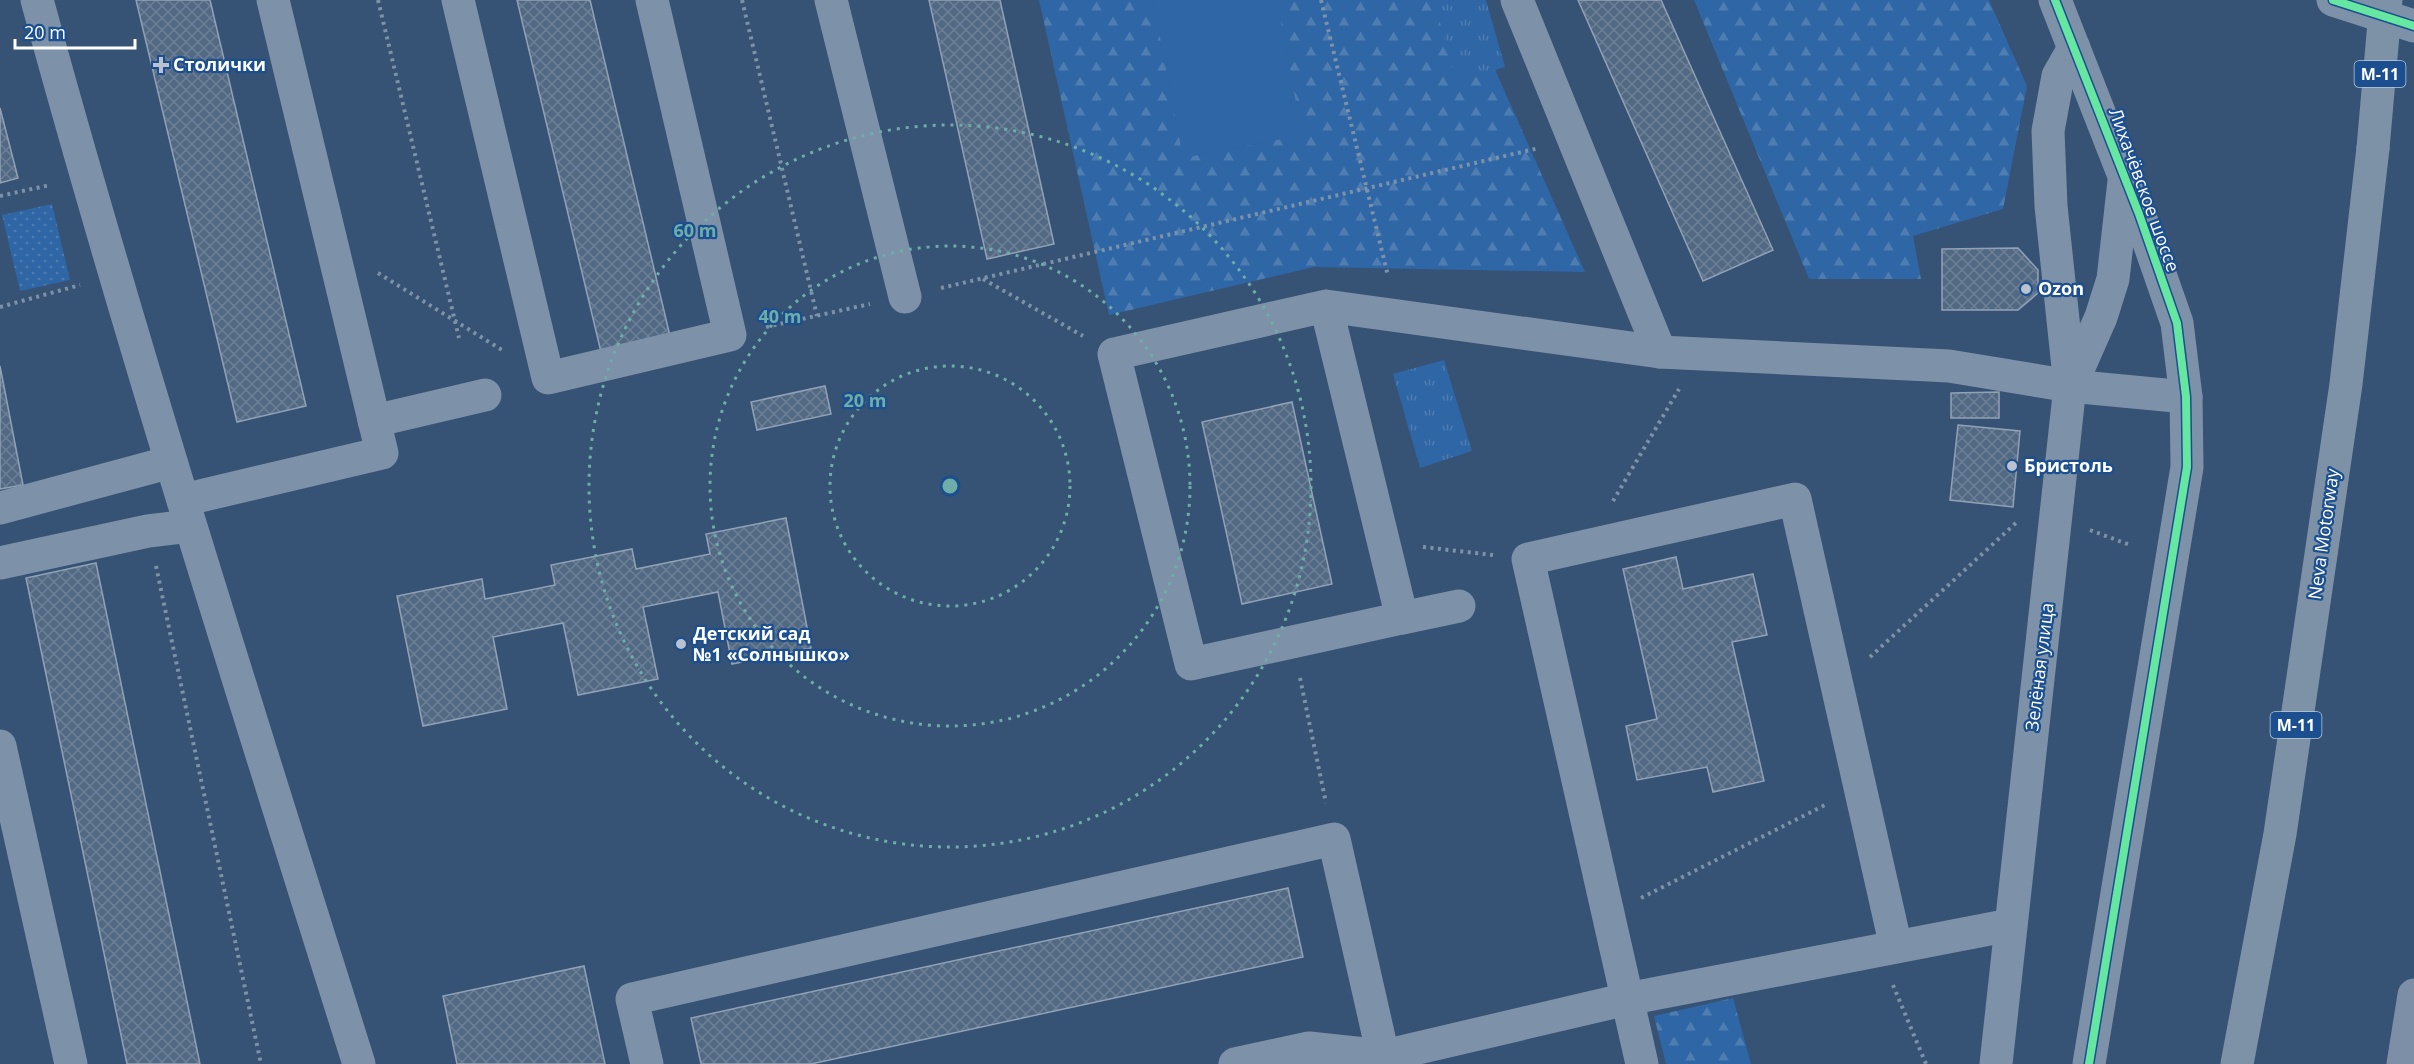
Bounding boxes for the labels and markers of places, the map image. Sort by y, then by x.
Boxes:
place label: Столички [173,52,266,76]
marker: Столички [154,58,168,72]
place label: Ozon [2038,276,2084,300]
marker: Ozon [2019,282,2033,296]
place label: Бристоль [2024,453,2113,477]
marker: Бристоль [2005,459,2019,473]
centre of rings [940,476,960,496]
place label: Детский сад №1 «Солнышко» [693,621,850,666]
marker: Детский сад №1 «Солнышко» [674,637,688,651]

